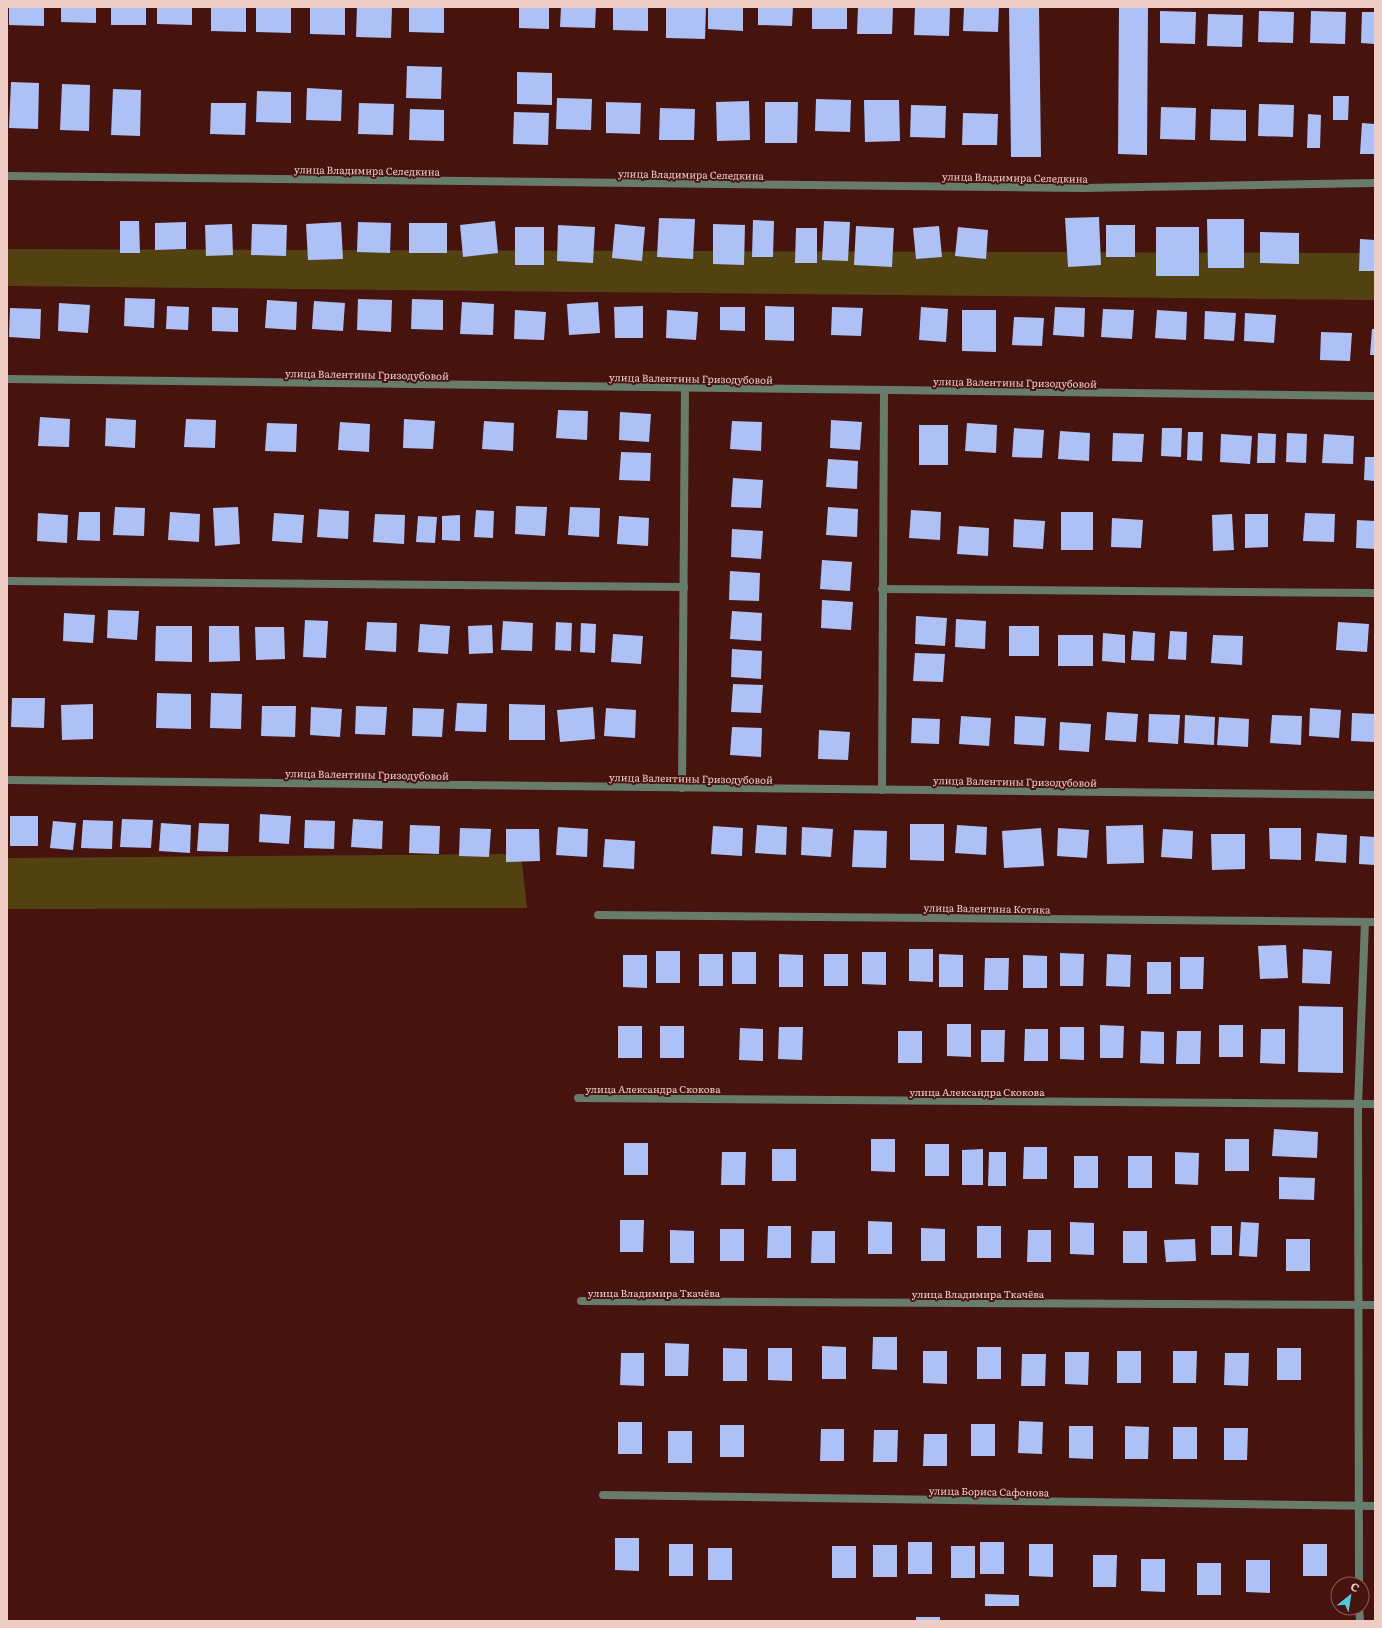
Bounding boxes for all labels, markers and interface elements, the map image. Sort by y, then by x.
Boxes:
street label: улица Владимира Селедкина [294,161,441,179]
street label: улица Владимира Селедкина [618,165,765,183]
street label: улица Владимира Селедкина [942,168,1089,186]
street label: улица Валентины Гризодубовой [285,365,449,383]
street label: улица Валентины Гризодубовой [609,369,773,387]
street label: улица Валентины Гризодубовой [933,373,1097,391]
street label: улица Валентины Гризодубовой [285,765,449,783]
street label: улица Валентины Гризодубовой [609,769,773,787]
street label: улица Валентины Гризодубовой [933,772,1097,790]
street label: улица Валентина Котика [923,899,1051,917]
street label: улица Александра Скокова [585,1081,721,1096]
street label: улица Александра Скокова [909,1084,1045,1099]
street label: улица Владимира Ткачёва [588,1285,721,1300]
street label: улица Владимира Ткачёва [912,1286,1045,1301]
street label: улица Бориса Сафонова [929,1482,1050,1500]
north arrow [1330,1576,1370,1616]
text: С [1348,1578,1363,1595]

